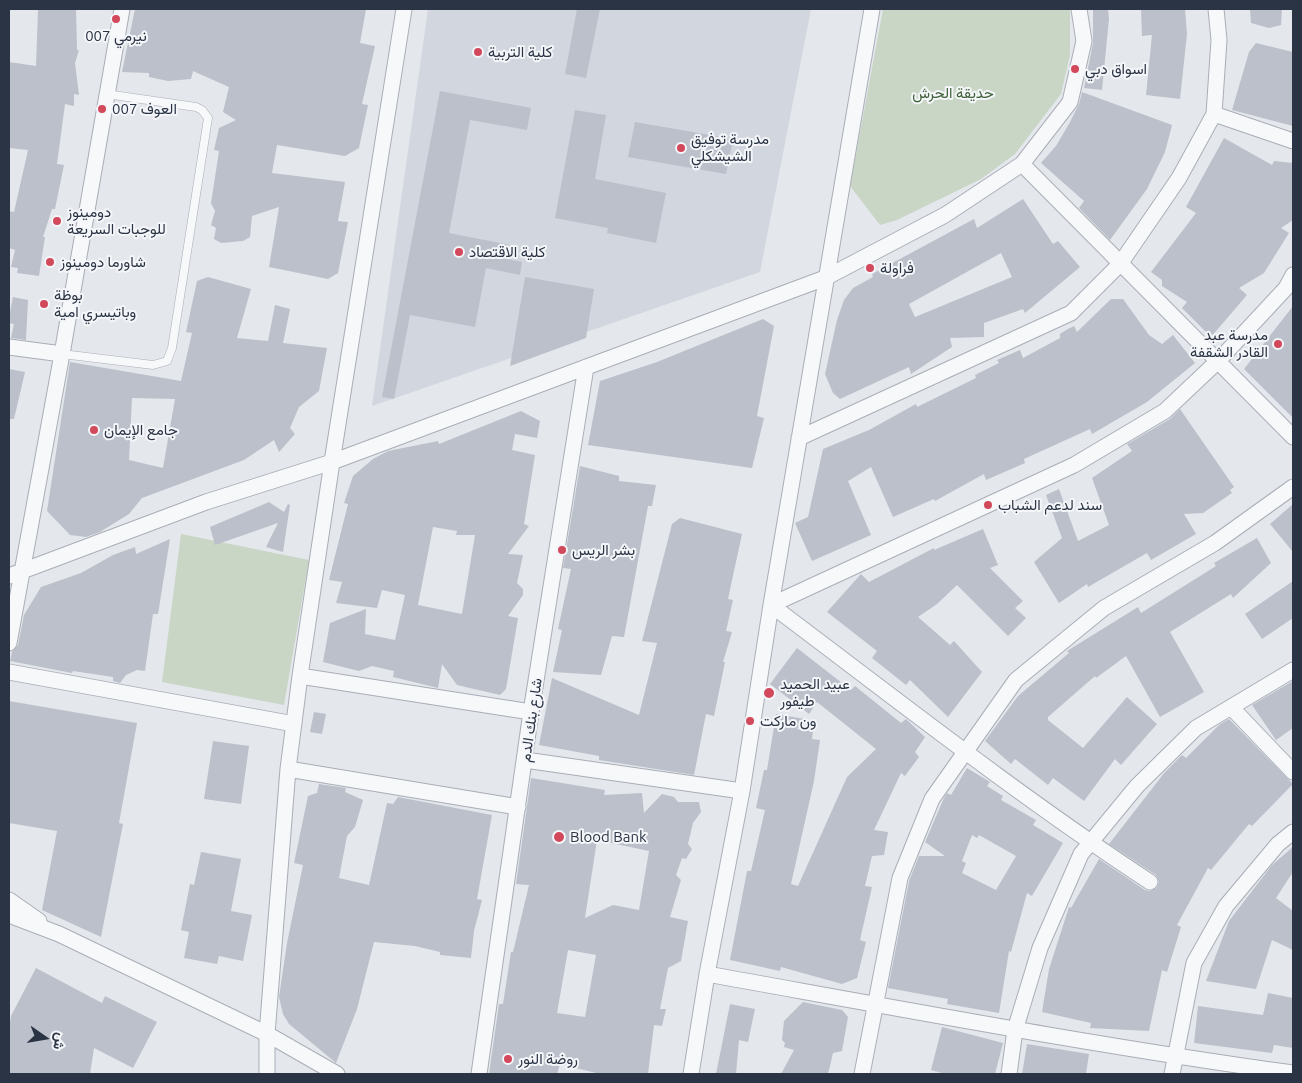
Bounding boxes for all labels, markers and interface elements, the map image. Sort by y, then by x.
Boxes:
marker: نيرمي 007 [110,13,122,25]
place label: نيرمي 007 [85,27,147,45]
place label: كلية التربية [488,43,552,61]
marker: كلية التربية [472,46,484,58]
place label: اسواق دبي [1085,60,1147,78]
marker: اسواق دبي [1069,63,1081,75]
park label: حديقة الحرش [912,84,994,102]
place label: العوف 007 [112,100,177,118]
marker: العوف 007 [96,103,108,115]
place label: مدرسة توفيق الشيشكلي [691,130,769,165]
marker: مدرسة توفيق الشيشكلي [675,142,687,154]
place label: دومينوز للوجبات السريعة [67,203,166,238]
marker: دومينوز للوجبات السريعة [51,215,63,227]
place label: كلية الاقتصاد [469,243,545,261]
marker: كلية الاقتصاد [453,246,465,258]
place label: شاورما دومينوز [60,253,146,271]
marker: شاورما دومينوز [44,256,56,268]
place label: فراولة [880,259,914,277]
marker: فراولة [864,262,876,274]
place label: بوظة وباتيسري امية [54,286,136,321]
marker: بوظة وباتيسري امية [38,298,50,310]
place label: مدرسة عبد القادر الشقفة [1190,326,1268,361]
marker: مدرسة عبد القادر الشقفة [1272,338,1284,350]
place label: جامع الإيمان [104,421,178,439]
marker: جامع الإيمان [88,424,100,436]
place label: سند لدعم الشباب [998,496,1102,514]
marker: سند لدعم الشباب [982,499,994,511]
place label: بشر الريس [572,541,635,559]
marker: بشر الريس [556,544,568,556]
place label: عبيد الحميد طيفور [780,675,850,710]
street label: شارع بنك الدم [516,677,546,763]
marker: عبيد الحميد طيفور [762,686,776,700]
place label: ون ماركت [760,712,817,730]
marker: ون ماركت [744,715,756,727]
place label: Blood Bank [570,828,647,846]
marker: Blood Bank [552,830,566,844]
north arrow [20,1013,70,1063]
text: ش [50,1031,69,1051]
place label: روضة النور [518,1050,578,1068]
marker: روضة النور [502,1053,514,1065]

